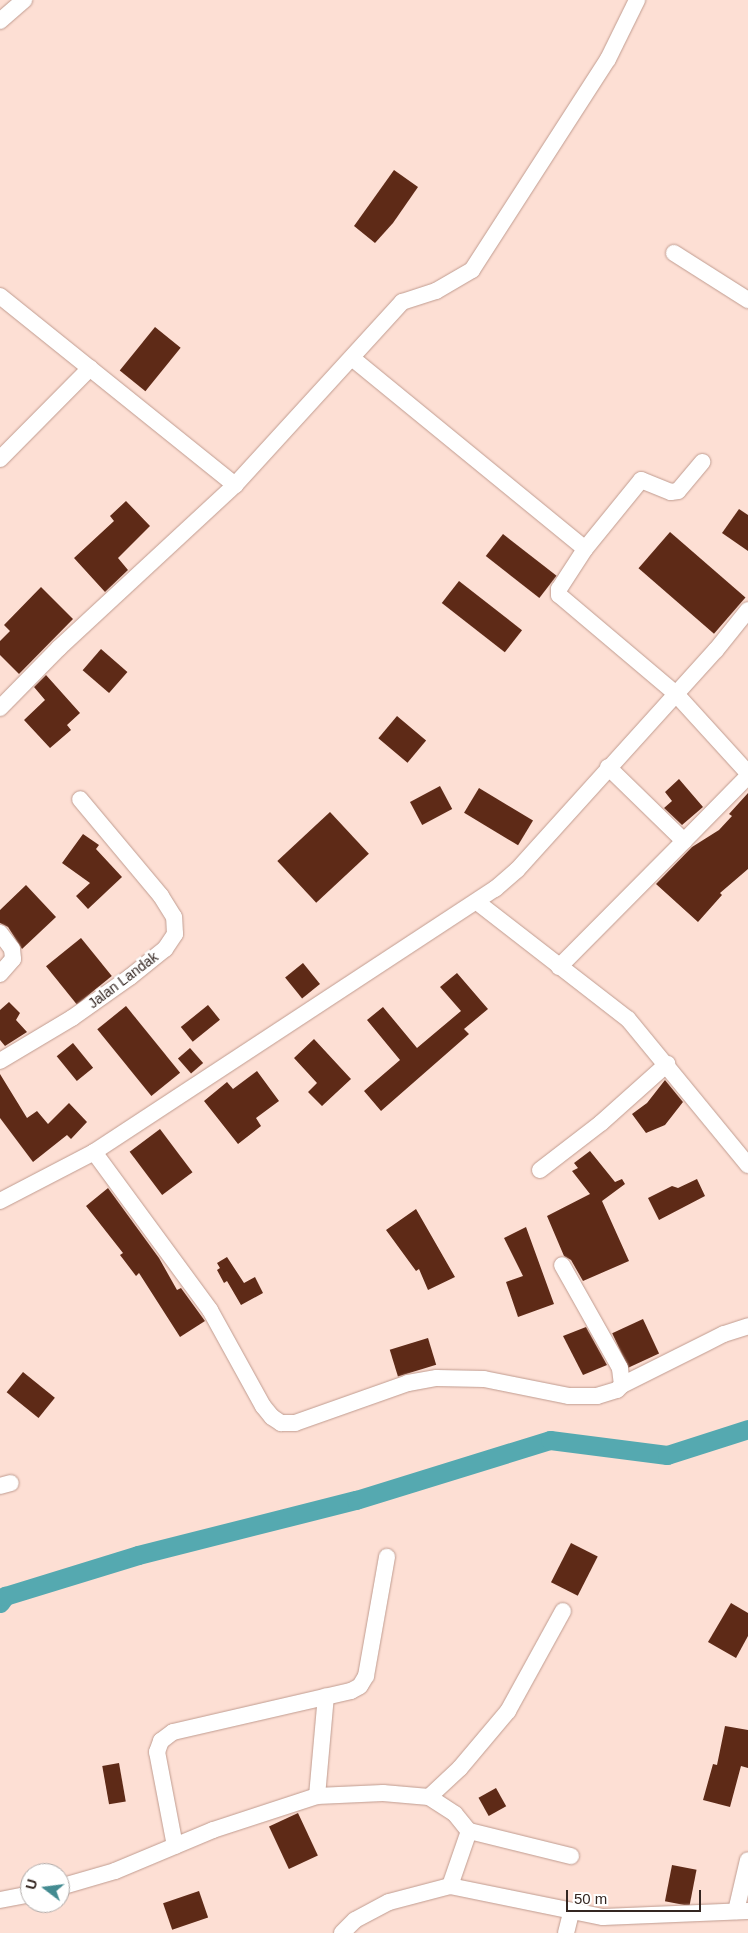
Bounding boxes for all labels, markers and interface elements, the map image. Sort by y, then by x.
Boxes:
street label: Jalan Landak [85,948,161,1012]
north arrow [20,1863,70,1913]
text: U [22,1877,41,1891]
scale bar [568,1880,703,1912]
text: 50 m [574,1890,607,1907]

